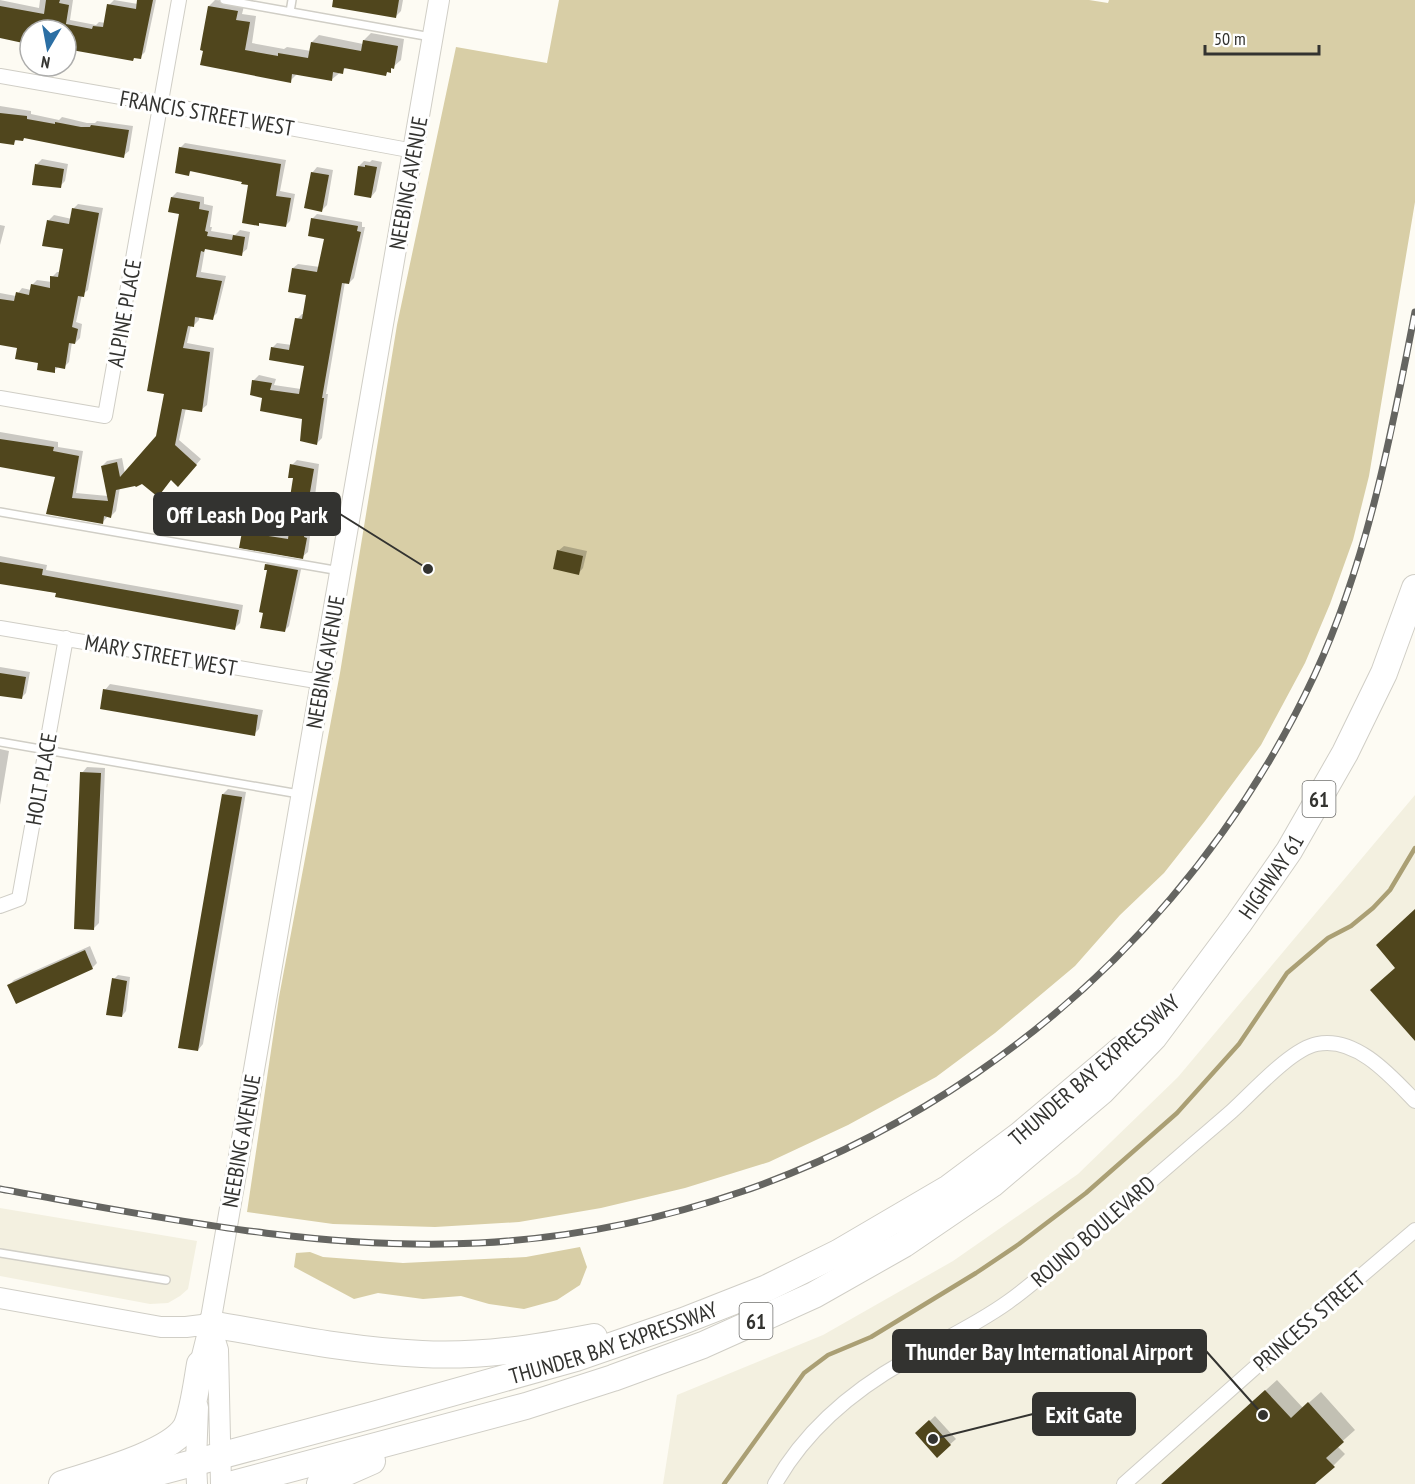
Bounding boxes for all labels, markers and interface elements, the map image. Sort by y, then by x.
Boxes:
north arrow [18,18,78,78]
scale bar [1205,18,1319,56]
text: 50 m [1214,27,1246,50]
text: N [39,52,51,73]
street label: FRANCIS STREET WEST [118,84,296,142]
street label: NEEBING AVENUE [383,114,433,252]
street label: ALPINE PLACE [101,257,147,369]
callout: Off Leash Dog Park [154,493,340,535]
text: Off Leash Dog Park [166,499,328,530]
street label: NEEBING AVENUE [300,593,350,731]
street label: MARY STREET WEST [83,628,239,682]
street label: HOLT PLACE [19,731,63,827]
road number: 61 [1302,781,1336,817]
street label: HIGHWAY 61 [1232,829,1310,924]
street label: THUNDER BAY EXPRESSWAY [1003,988,1185,1152]
street label: NEEBING AVENUE [216,1072,266,1210]
street label: ROUND BOULEVARD [1025,1169,1161,1293]
street label: PRINCESS STREET [1247,1265,1371,1377]
street label: THUNDER BAY EXPRESSWAY [506,1295,721,1390]
road number: 61 [740,1303,772,1339]
callout: Thunder Bay International Airport [893,1330,1206,1372]
text: Thunder Bay International Airport [905,1336,1193,1367]
callout: Exit Gate [1033,1393,1135,1435]
text: Exit Gate [1045,1399,1123,1430]

